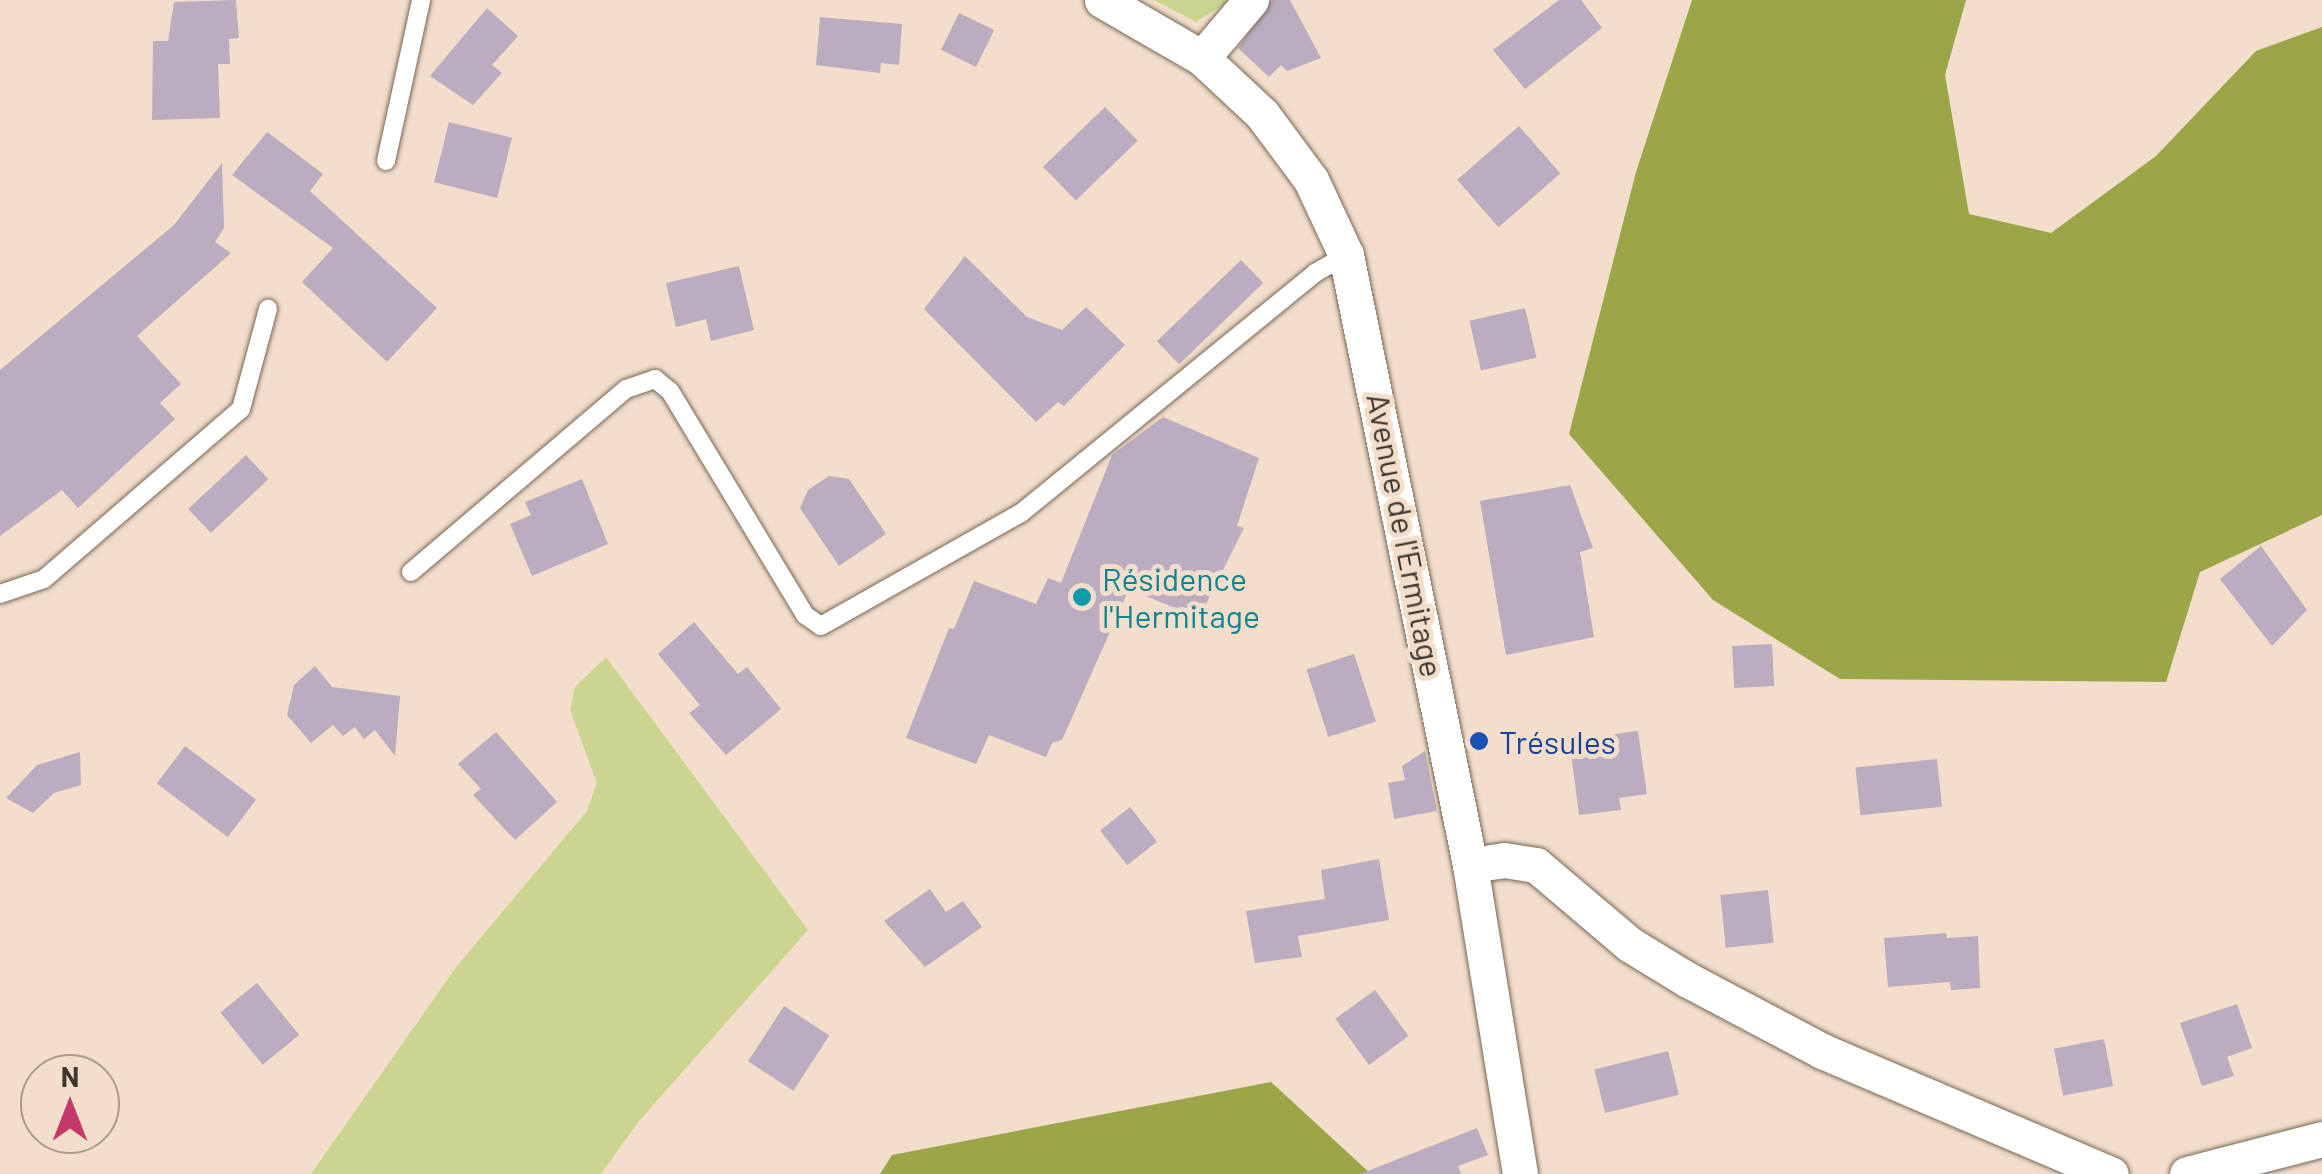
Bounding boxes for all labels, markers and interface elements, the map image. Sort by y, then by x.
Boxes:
street label: Avenue de l'Ermitage [1360,390,1452,680]
place label: Résidence l'Hermitage [1102,560,1260,635]
marker: Résidence l'Hermitage [1071,586,1093,608]
place label: Trésules [1499,722,1616,760]
marker: Trésules [1468,730,1490,752]
north arrow [20,1054,120,1154]
text: N [61,1059,79,1093]

